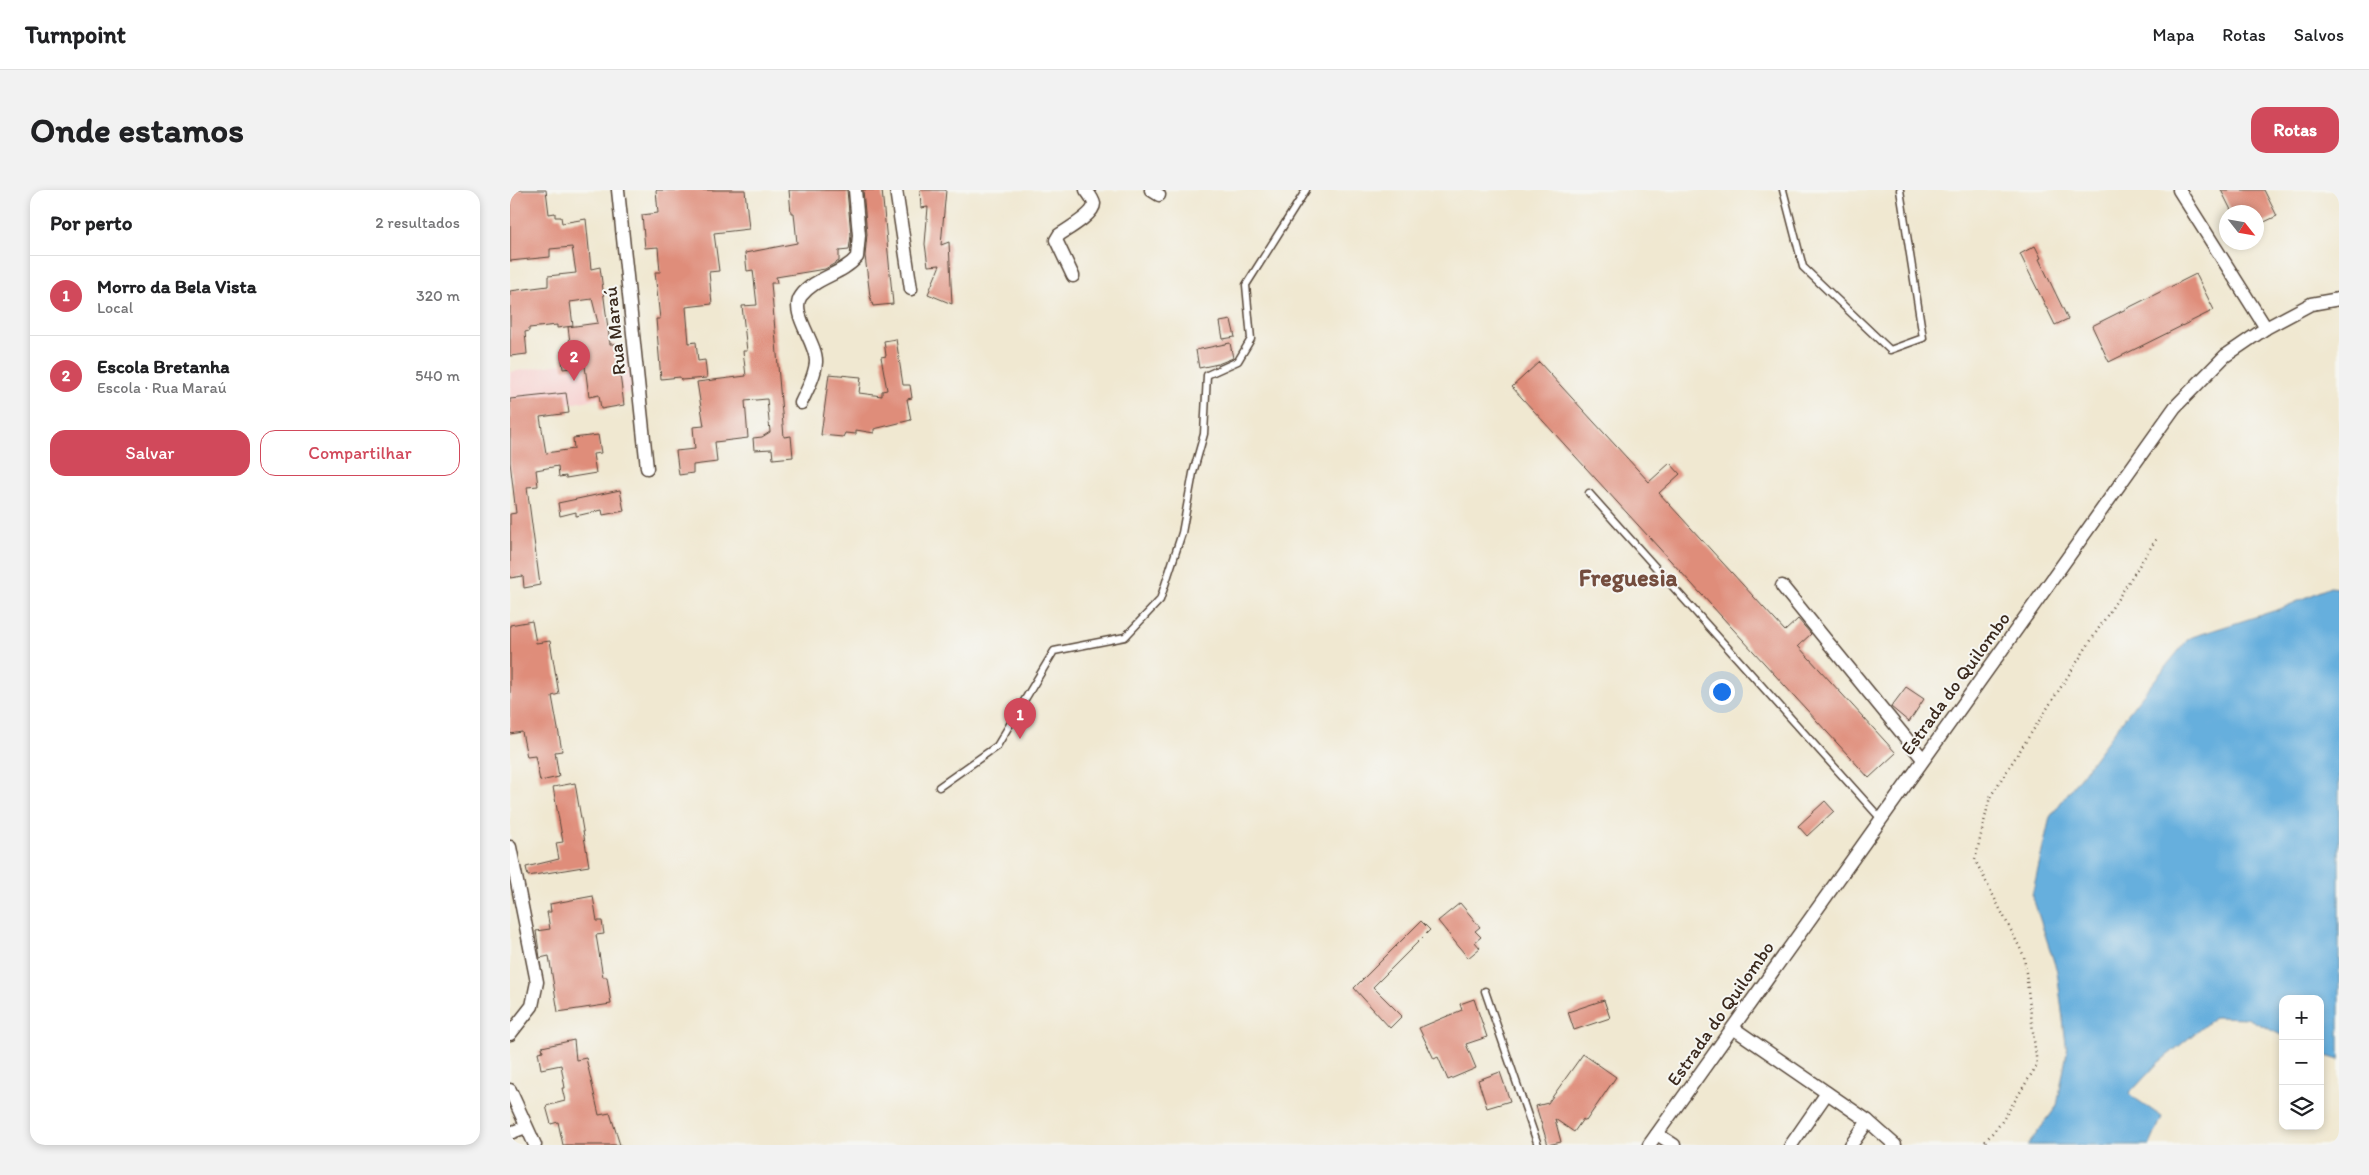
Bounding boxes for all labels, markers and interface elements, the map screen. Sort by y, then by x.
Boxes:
text: Turnpoint [25,20,126,49]
text: Mapa [2152,24,2194,46]
text: Rotas [2222,24,2266,46]
text: Salvos [2294,24,2344,46]
button: Rotas [2251,107,2339,153]
text: Onde estamos [30,109,244,151]
north arrow [2219,205,2264,250]
text: Por perto [50,210,132,235]
text: 2 resultados [375,213,460,232]
text: Morro da Bela Vista [97,275,257,298]
street label: Rua Maraú [598,285,631,376]
text: 1 [62,286,70,305]
text: 320 m [416,286,460,305]
text: Local [97,298,133,317]
pin: 2 [558,340,590,381]
text: Escola Bretanha [97,355,230,378]
text: 2 [62,366,70,385]
text: 540 m [415,366,460,385]
text: Escola · Rua Maraú [97,378,227,397]
button: Salvar [50,430,250,476]
button: Compartilhar [260,430,460,476]
district label: Freguesia [1579,563,1678,593]
street label: Estrada do Quilombo [1896,607,2015,759]
your location [1709,679,1735,705]
pin: 1 [1004,698,1036,739]
street label: Estrada do Quilombo [1662,936,1779,1090]
map controls [2279,995,2324,1130]
button: + [2279,995,2324,1040]
button: − [2279,1040,2324,1085]
button: layers [2279,1085,2324,1130]

